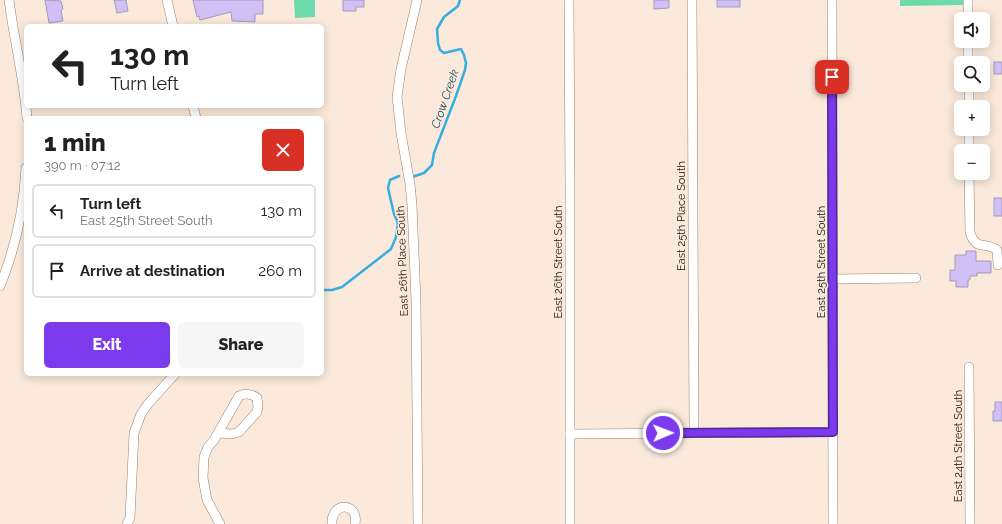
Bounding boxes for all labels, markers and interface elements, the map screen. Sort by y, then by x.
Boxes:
map controls [954,12,990,180]
button: sound [954,12,990,48]
text: 130 m [110,39,189,72]
icon: left [44,40,96,92]
button: search [954,56,990,92]
pin [815,60,849,94]
icon: arrive [821,66,843,88]
water label: Crow Creek [428,67,462,130]
text: Turn left [110,73,179,94]
button: + [954,100,990,136]
text: 1 min [44,128,106,157]
button: close [262,129,304,171]
button: − [954,144,990,180]
text: 390 m · 07:12 [44,158,120,173]
street label: East 25th Place South [675,161,688,271]
text: Turn left [80,195,141,213]
icon: left [46,200,68,222]
text: 130 m [261,202,302,220]
street label: East 26th Place South [394,205,411,317]
street label: East 26th Street South [552,206,565,318]
street label: East 25th Street South [815,206,828,318]
text: East 25th Street South [80,213,213,228]
icon: arrive [46,260,68,282]
text: Arrive at destination [80,262,225,280]
text: 260 m [258,262,302,280]
button: Exit [44,322,170,368]
button: Share [178,322,304,368]
street label: East 24th Street South [952,390,965,502]
position arrow [642,412,684,454]

